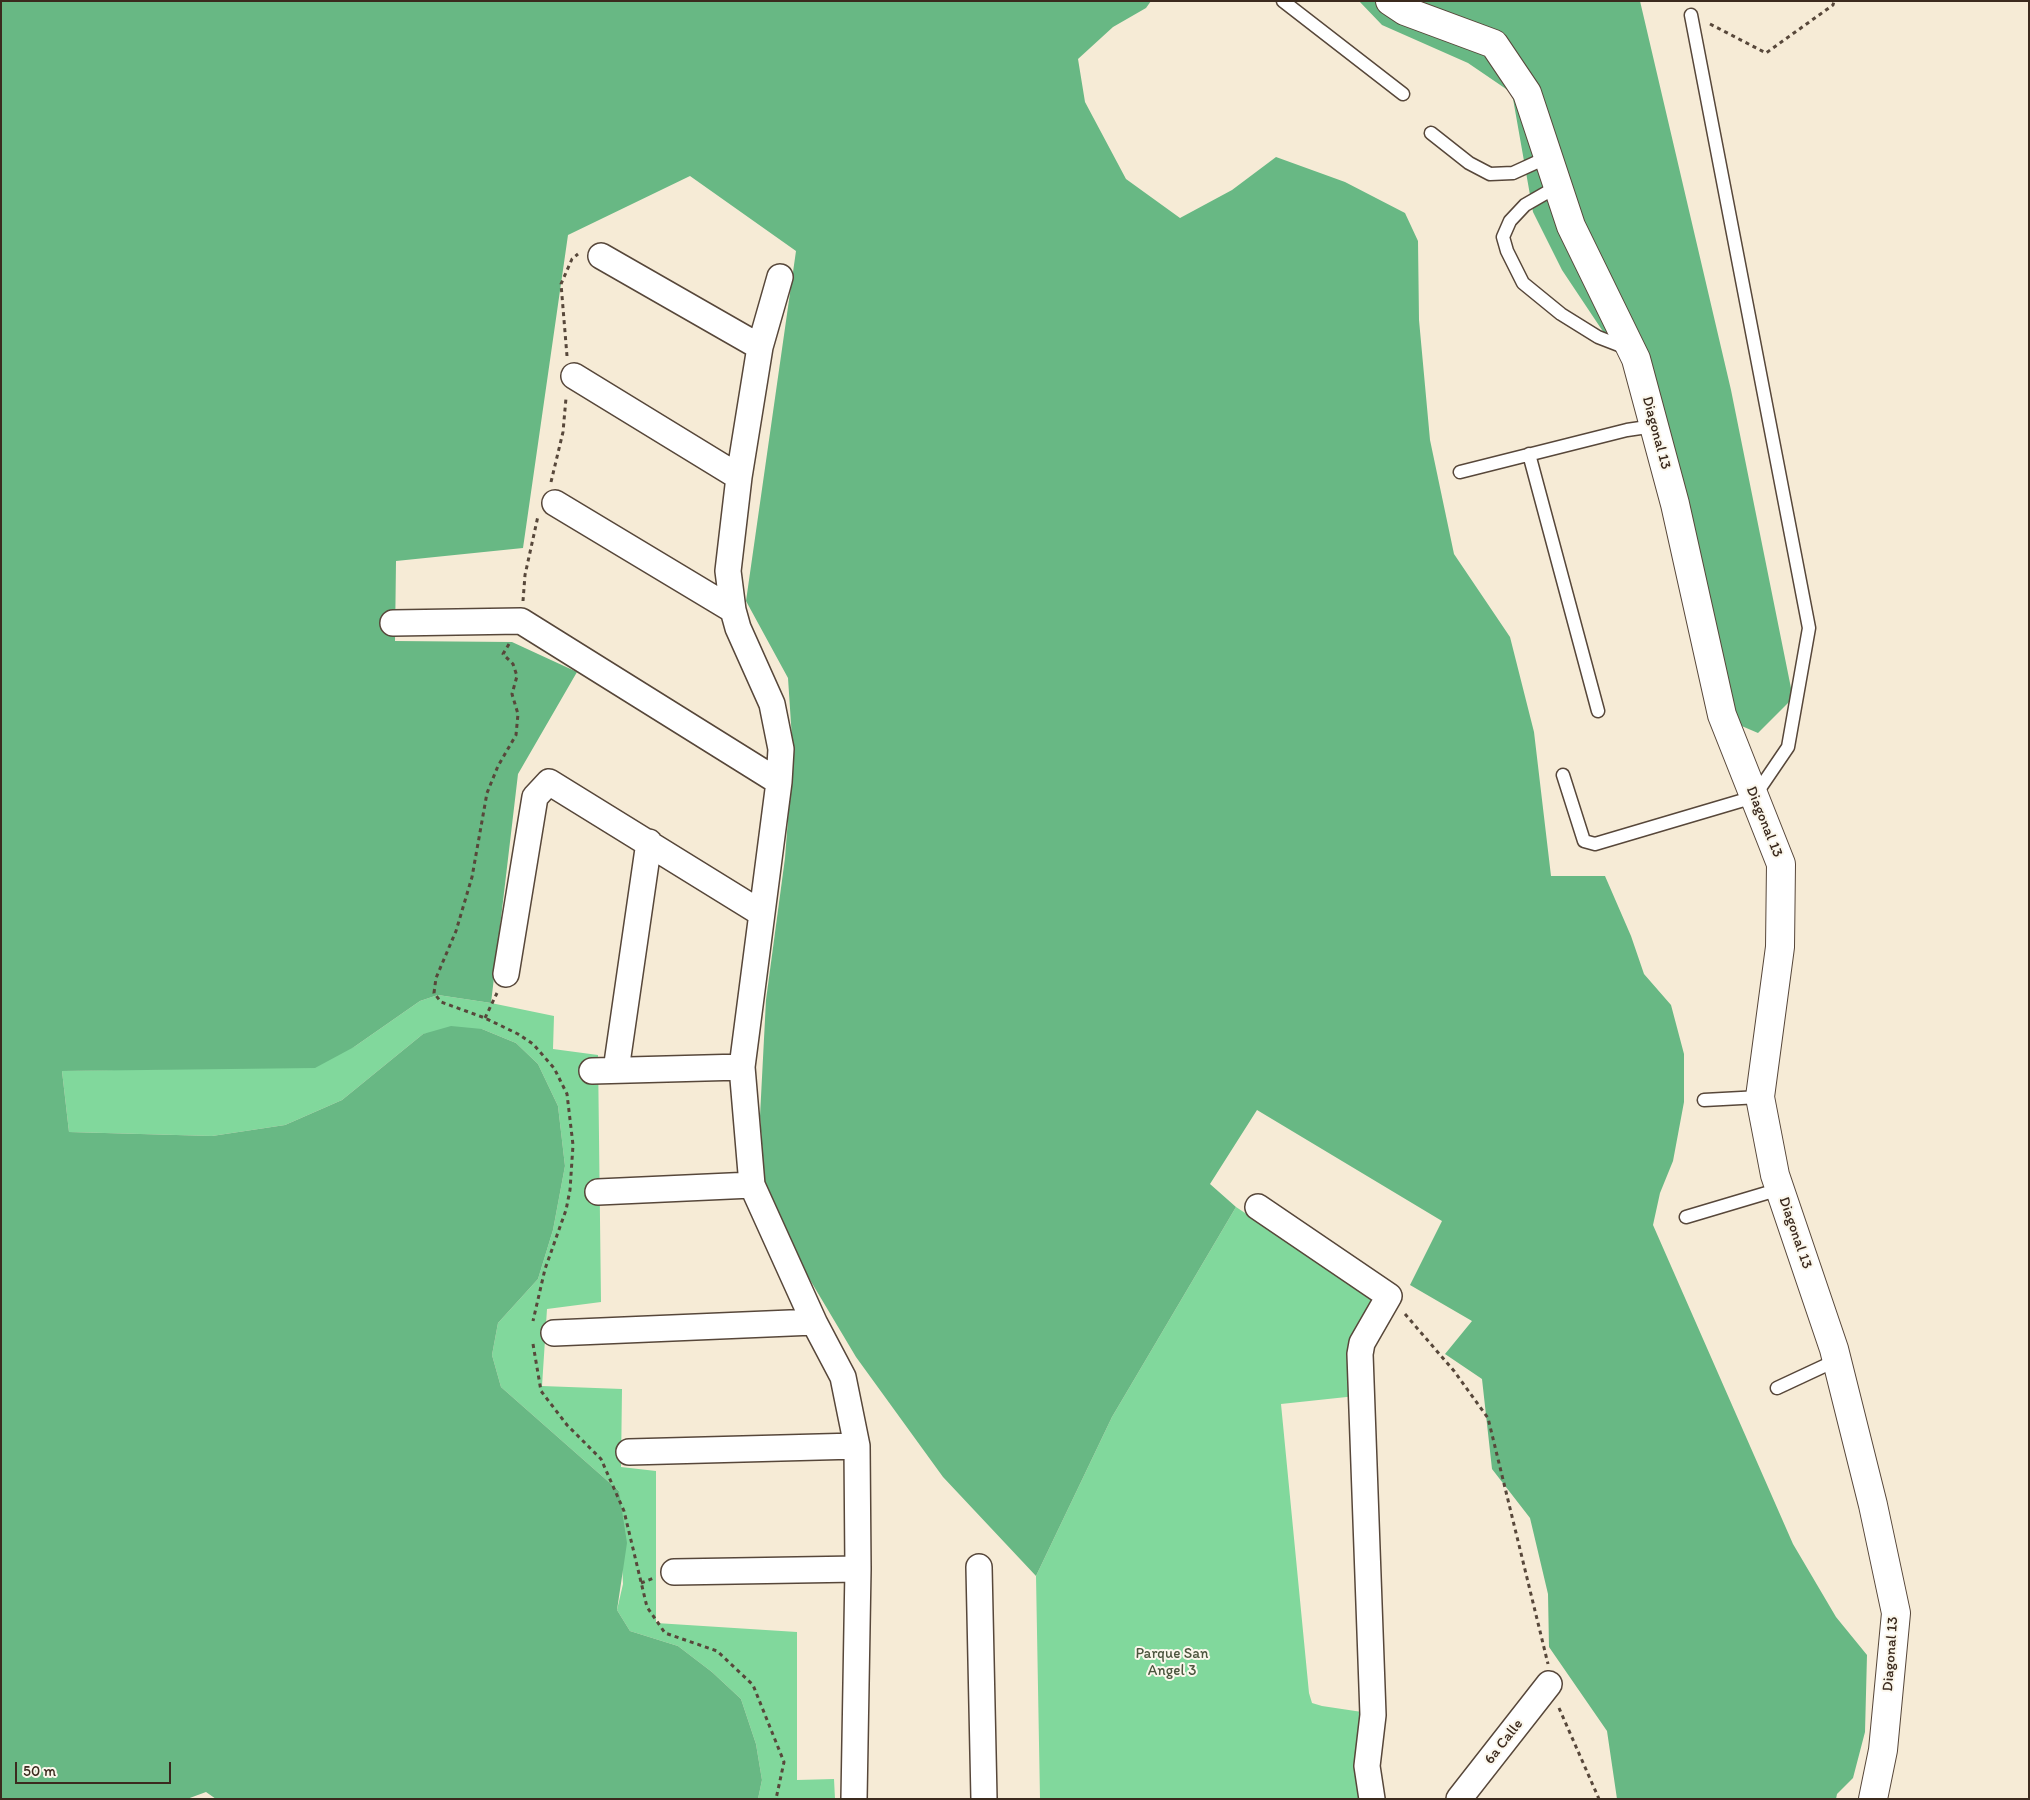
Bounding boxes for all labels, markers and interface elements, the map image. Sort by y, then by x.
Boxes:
street label: Diagonal 13 [1638,394,1674,472]
street label: Diagonal 13 [1742,784,1786,860]
street label: Diagonal 13 [1774,1195,1816,1271]
street label: Diagonal 13 [1879,1616,1903,1692]
park label: Parque San Angel 3 [1135,1645,1209,1680]
street label: 6a Calle [1481,1716,1527,1768]
scale bar [18,1752,174,1784]
text: 50 m [23,1762,56,1780]

